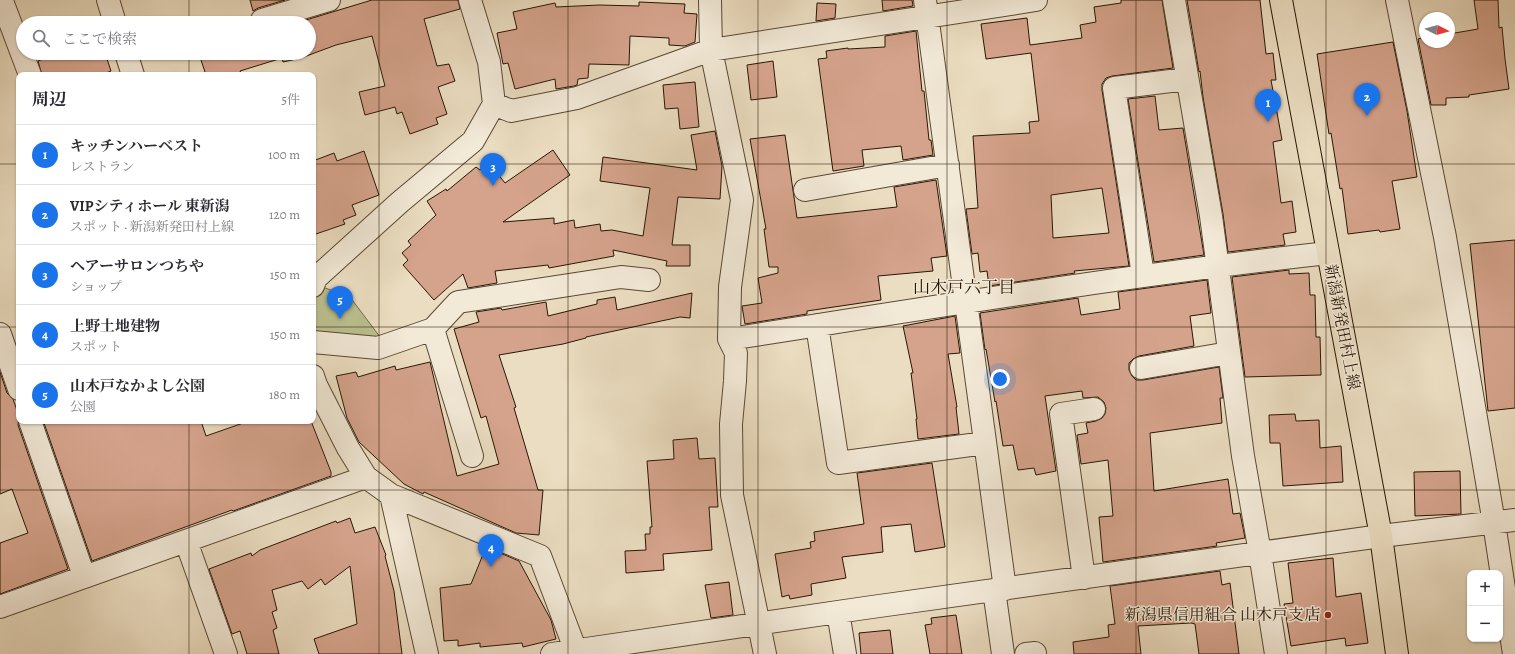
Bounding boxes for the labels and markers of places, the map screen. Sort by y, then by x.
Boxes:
pin: 2 [1354,83,1380,116]
pin: 1 [1255,89,1281,122]
pin: 3 [480,153,506,186]
pin: 5 [327,286,353,319]
pin: 4 [478,534,504,567]
place label: 新潟県信用組合 山木戸支店 [1125,604,1320,626]
marker: 新潟県信用組合 山木戸支店 [1323,610,1333,620]

